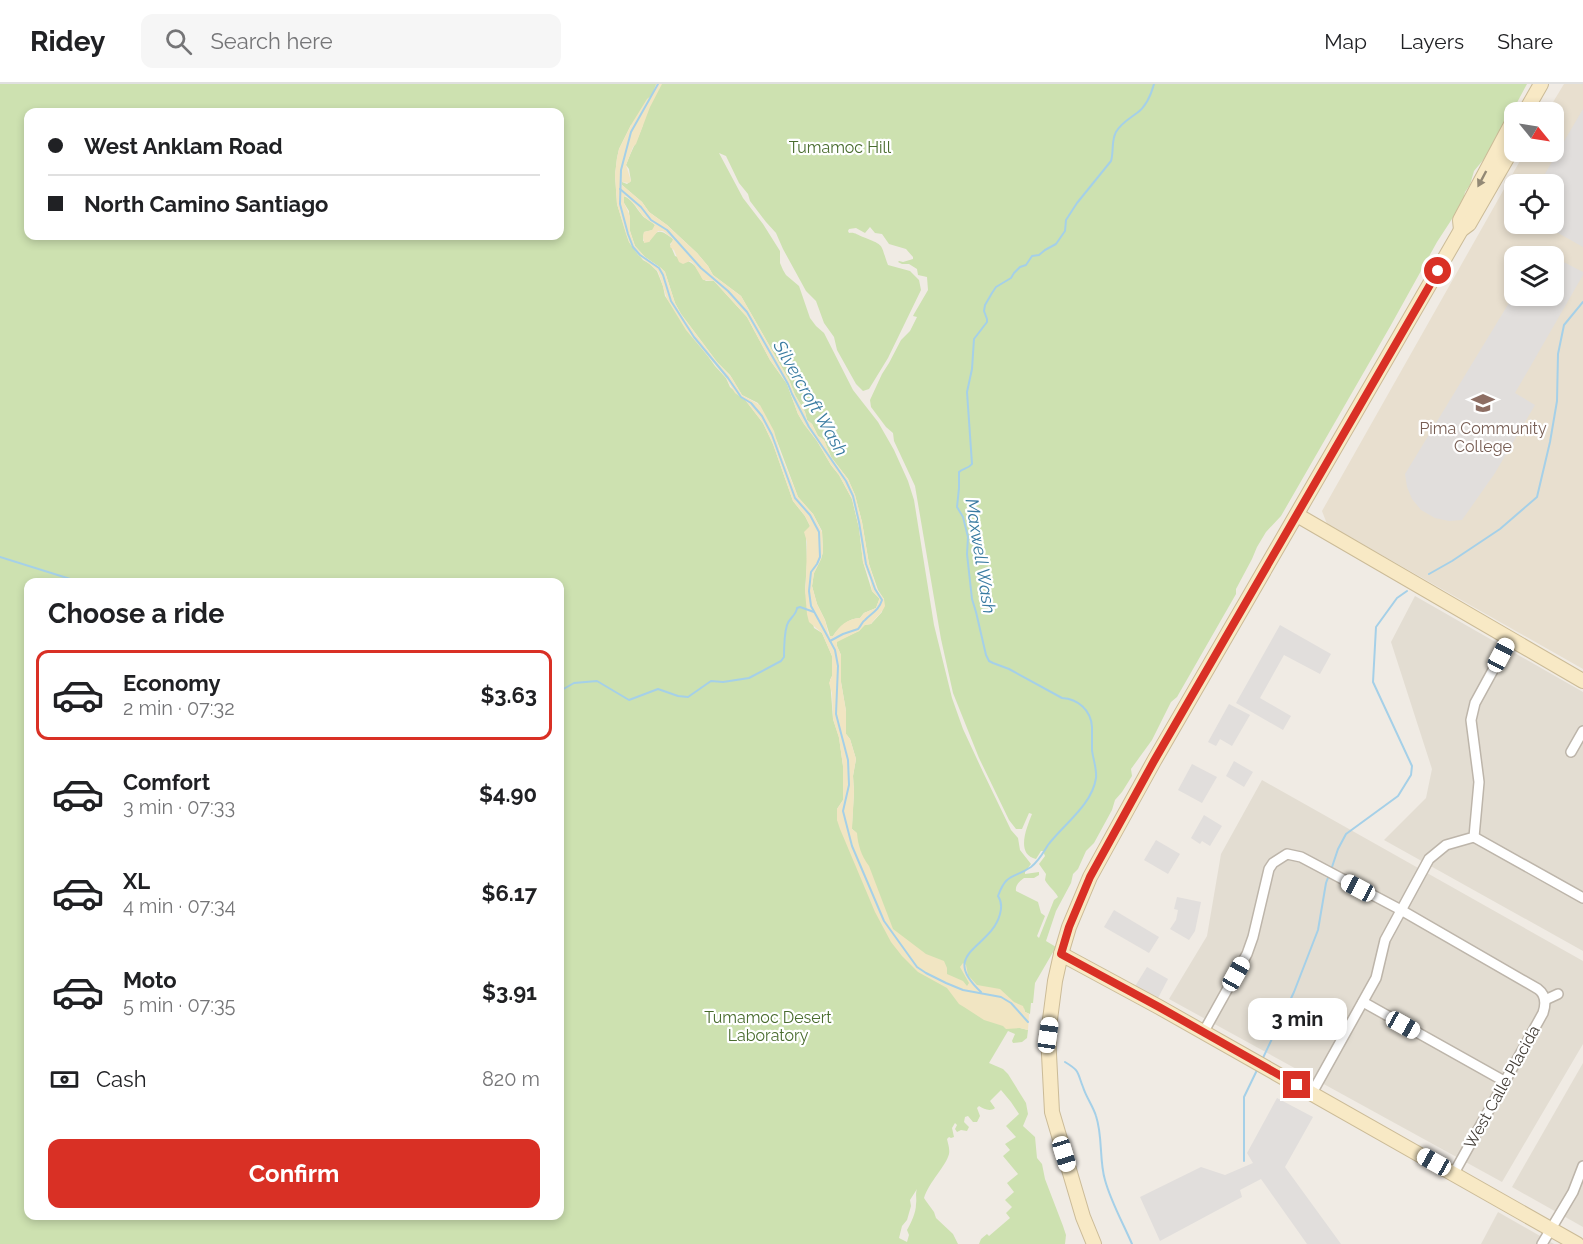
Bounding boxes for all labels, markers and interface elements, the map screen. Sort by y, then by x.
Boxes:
search box [141,14,561,68]
text: Ridey [30,25,105,58]
icon: search [162,25,195,58]
text: Search here [210,28,333,54]
text: Map [1324,29,1367,54]
text: Layers [1400,29,1464,54]
text: Share [1497,29,1553,54]
north arrow [1504,102,1564,162]
map controls [1504,102,1564,306]
text: West Anklam Road [84,133,283,159]
park label: Tumamoc Hill [789,138,892,157]
one-way arrow [1477,171,1486,188]
button: locate [1504,174,1564,234]
text: North Camino Santiago [84,191,328,217]
button: layers [1504,246,1564,306]
route start [1424,257,1451,284]
water label: Silvercroft Wash [769,336,853,460]
school or university icon: Pima Community College [1470,390,1496,416]
place label: Pima Community College [1419,419,1547,456]
water label: Maxwell Wash [962,497,1000,615]
text: Choose a ride [48,598,224,629]
car [1485,635,1517,675]
icon: car [51,668,105,722]
text: Economy [123,670,221,696]
text: $3.63 [480,682,537,708]
text: 2 min · 07:32 [123,696,235,720]
icon: car [51,767,105,821]
text: Comfort [123,769,210,795]
text: $4.90 [479,781,537,807]
text: 3 min · 07:33 [123,795,235,819]
icon: car [51,866,105,920]
text: XL [123,868,150,894]
car [1338,872,1378,904]
text: $6.17 [482,880,537,906]
text: 4 min · 07:34 [123,894,236,918]
car [1219,954,1253,994]
icon: car [51,965,105,1019]
text: Moto [123,967,177,993]
text: $3.91 [482,979,537,1005]
text: 5 min · 07:35 [123,993,236,1017]
callout: 3 min [1248,998,1346,1040]
text: 3 min [1272,1007,1323,1031]
park label: Tumamoc Desert Laboratory [704,1008,832,1045]
car [1383,1008,1423,1042]
car [1037,1016,1059,1054]
street label: West Calle Placida [1460,1022,1544,1152]
icon: cash [48,1063,81,1096]
text: Cash [96,1066,147,1092]
text: 820 m [482,1067,540,1091]
route end [1283,1071,1310,1098]
car [1050,1134,1078,1174]
button: Confirm [48,1139,540,1208]
car [1414,1145,1454,1179]

